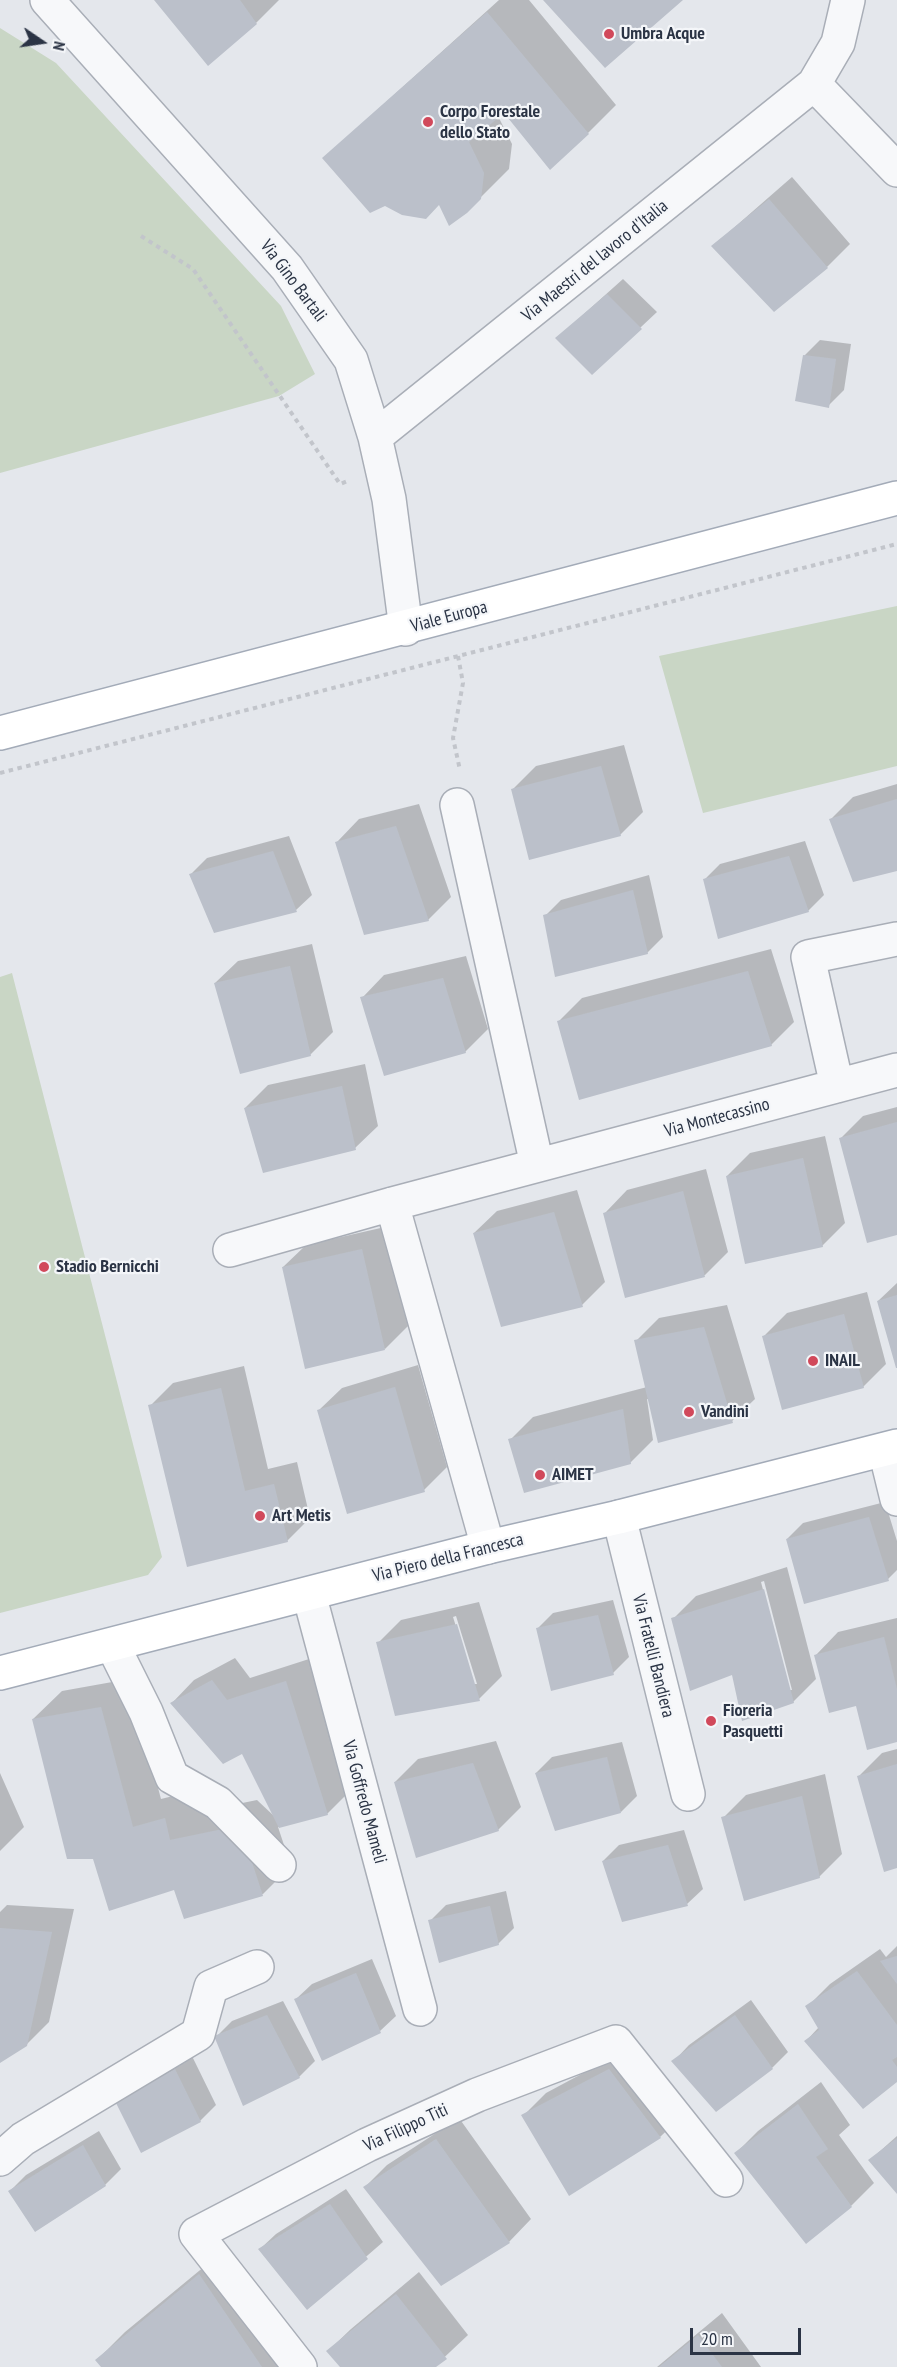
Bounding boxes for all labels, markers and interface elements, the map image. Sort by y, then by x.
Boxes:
north arrow [12,12,72,72]
place label: Umbra Acque [621,23,705,45]
marker: Umbra Acque [602,27,616,41]
text: N [49,40,70,53]
place label: Corpo Forestale dello Stato [440,101,540,144]
marker: Corpo Forestale dello Stato [421,115,435,129]
street label: Via Maestri del lavoro d'Italia [518,195,672,327]
street label: Via Gino Bartali [255,236,331,326]
street label: Viale Europa [408,596,490,638]
street label: Via Montecassino [662,1094,772,1142]
place label: Stadio Bernicchi [56,1256,159,1278]
marker: Stadio Bernicchi [37,1260,51,1274]
place label: INAIL [825,1350,860,1372]
marker: INAIL [806,1354,820,1368]
place label: Vandini [701,1401,749,1423]
marker: Vandini [682,1405,696,1419]
place label: AIMET [552,1464,594,1486]
marker: AIMET [533,1468,547,1482]
place label: Art Metis [272,1505,331,1527]
marker: Art Metis [253,1509,267,1523]
street label: Via Piero della Francesca [370,1529,526,1587]
street label: Via Fratelli Bandiera [627,1592,679,1720]
place label: Fioreria Pasquetti [723,1700,783,1742]
marker: Fioreria Pasquetti [704,1714,718,1728]
street label: Via Goffredo Mameli [337,1738,391,1866]
street label: Via Filippo Titi [360,2099,452,2157]
scale bar [693,2316,804,2354]
text: 20 m [701,2327,733,2350]

